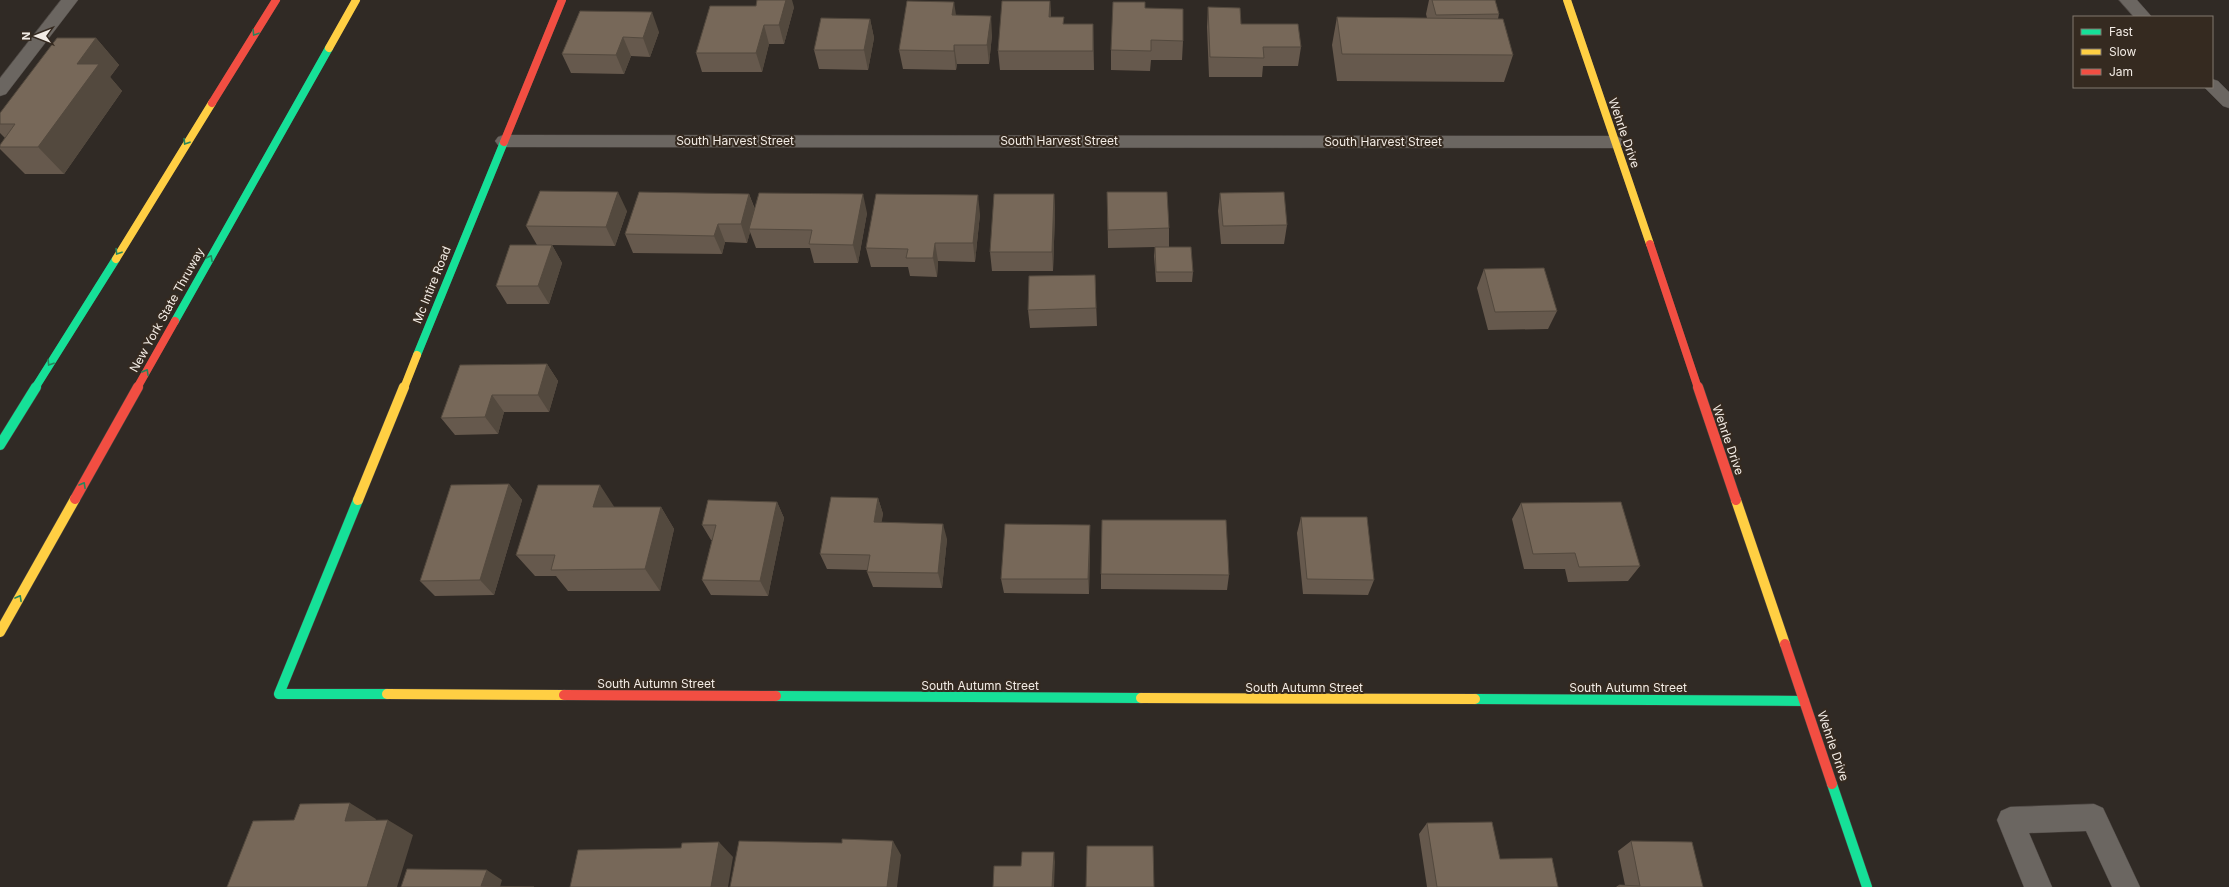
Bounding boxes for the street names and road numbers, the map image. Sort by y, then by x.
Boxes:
street label: Wehrle Drive [1605,96,1643,170]
street label: South Harvest Street [676,133,794,148]
street label: South Harvest Street [1000,133,1118,148]
street label: South Harvest Street [1324,134,1442,149]
street label: Mc Intire Road [409,244,454,326]
street label: New York State Thruway [126,245,207,375]
street label: Wehrle Drive [1709,403,1747,477]
street label: South Autumn Street [597,676,715,691]
street label: South Autumn Street [921,678,1039,693]
street label: South Autumn Street [1245,680,1363,695]
street label: South Autumn Street [1569,680,1687,695]
street label: Wehrle Drive [1814,709,1852,783]

